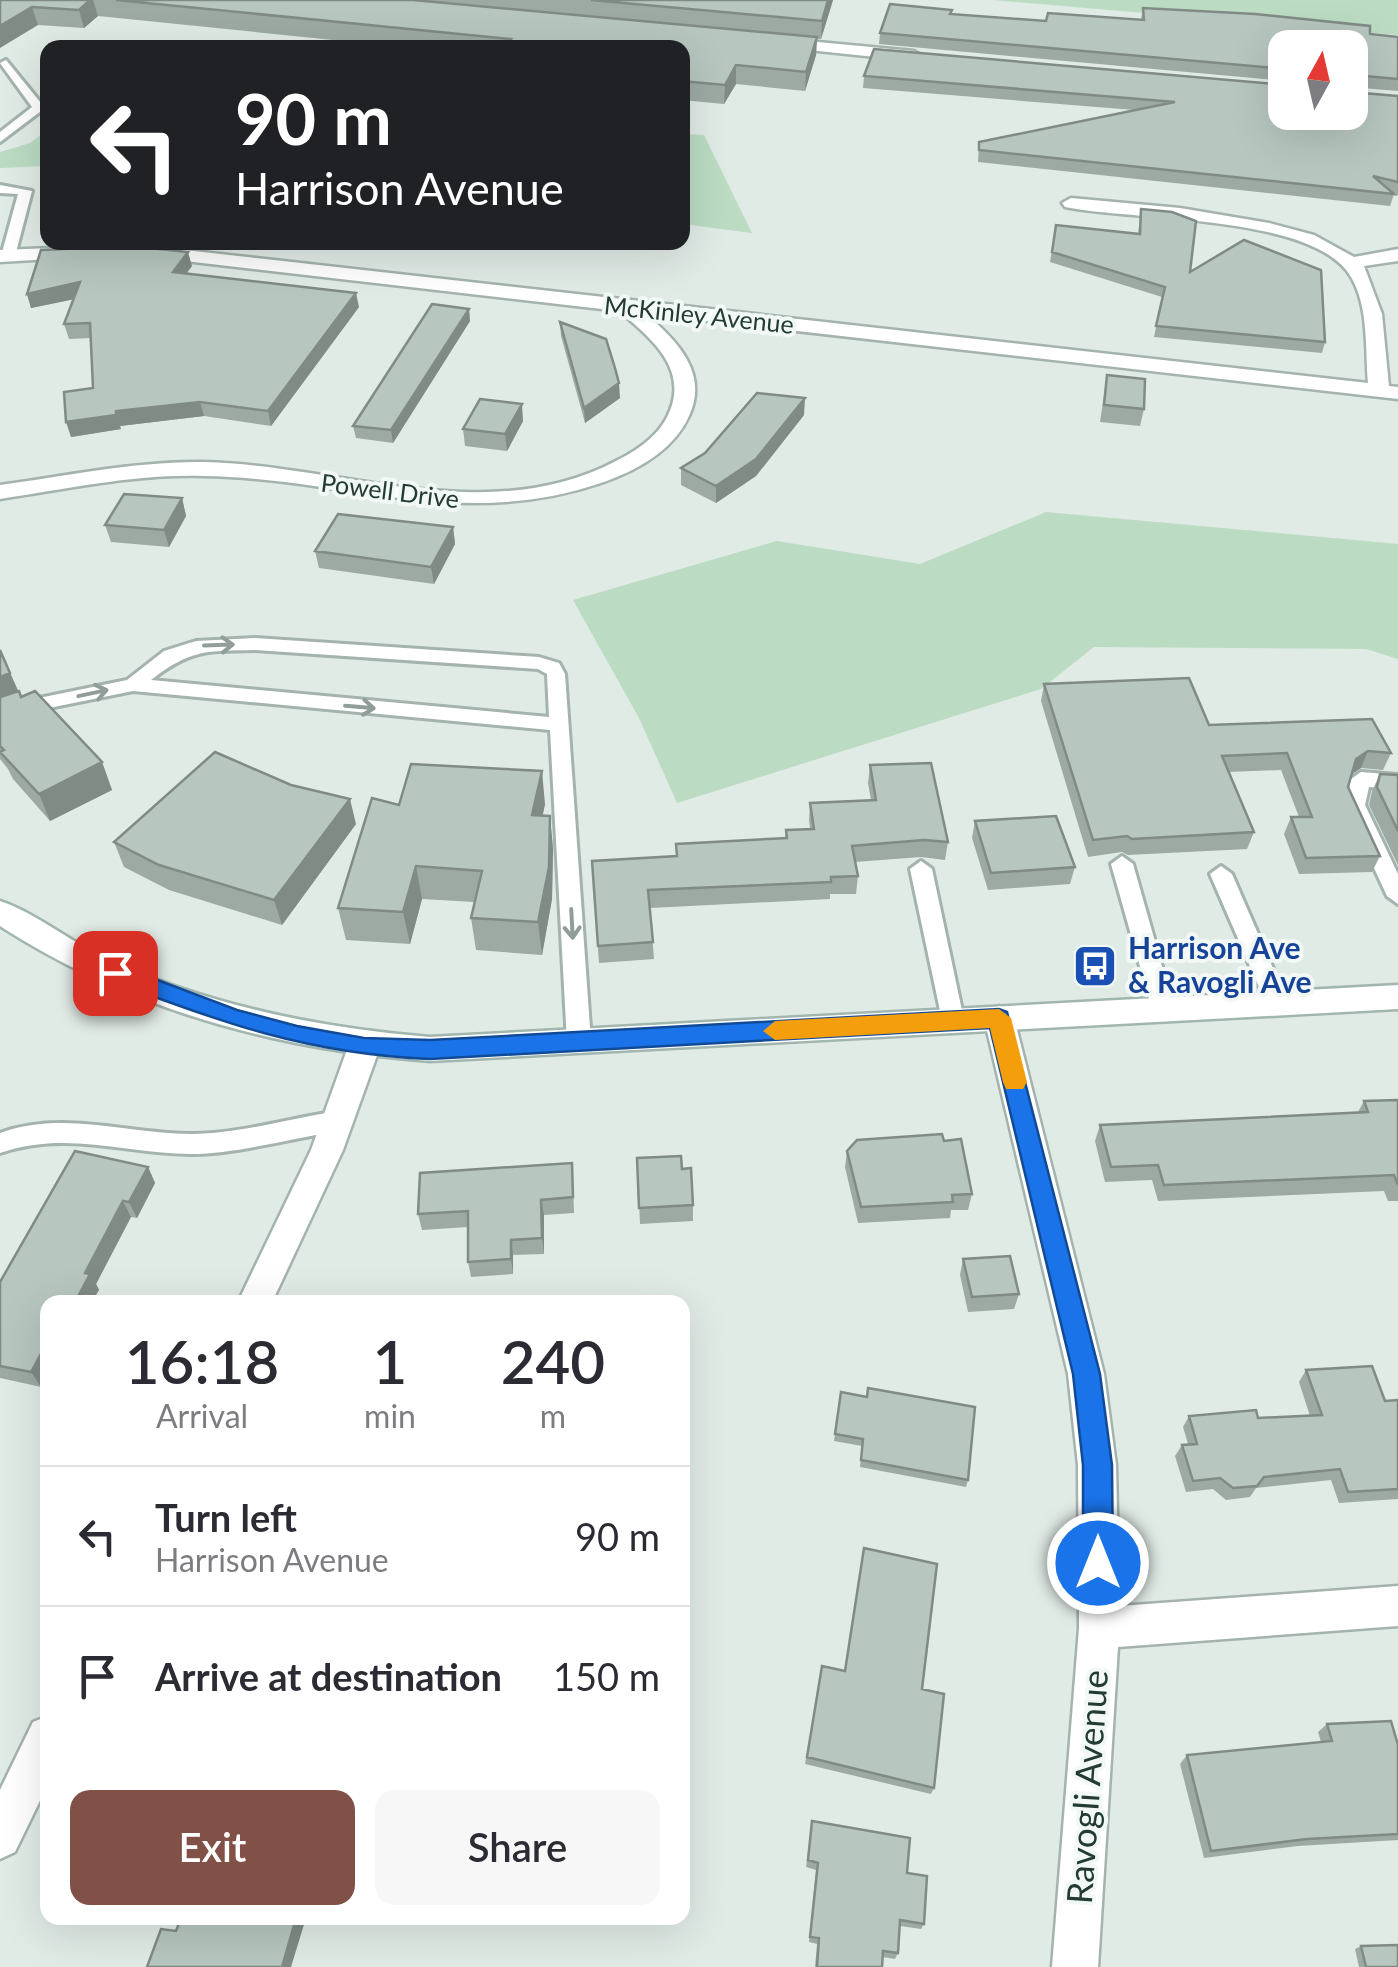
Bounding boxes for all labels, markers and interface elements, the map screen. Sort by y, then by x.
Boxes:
north arrow [1268,30,1368,130]
map controls [1268,30,1368,130]
text: 90 m [235,76,392,160]
icon: left [70,80,200,210]
text: Harrison Avenue [235,161,564,215]
street label: McKinley Avenue [603,289,795,339]
street label: Powell Drive [319,467,461,513]
one-way arrow [202,636,234,655]
one-way arrow [76,682,108,701]
one-way arrow [344,697,376,716]
one-way arrow [563,908,582,940]
place label: Harrison Ave & Ravogli Ave [1128,929,1312,999]
pin [73,931,158,1016]
bus stop icon: Harrison Ave & Ravogli Ave [1072,943,1118,989]
icon: arrive [88,946,143,1001]
text: 16:18 [125,1325,279,1397]
text: 1 [373,1325,407,1397]
text: 240 [501,1325,605,1397]
text: Arrival [156,1396,248,1435]
text: min [364,1396,416,1435]
text: m [540,1396,566,1435]
text: Turn left [155,1494,297,1540]
icon: left [70,1509,125,1564]
position arrow [1046,1511,1150,1615]
text: 90 m [575,1513,660,1559]
text: Harrison Avenue [155,1540,389,1579]
icon: arrive [70,1649,125,1704]
text: Arrive at destination [155,1653,502,1699]
text: 150 m [553,1653,660,1699]
street label: Ravogli Avenue [1057,1668,1115,1905]
button: Exit [70,1790,355,1905]
button: Share [375,1790,660,1905]

